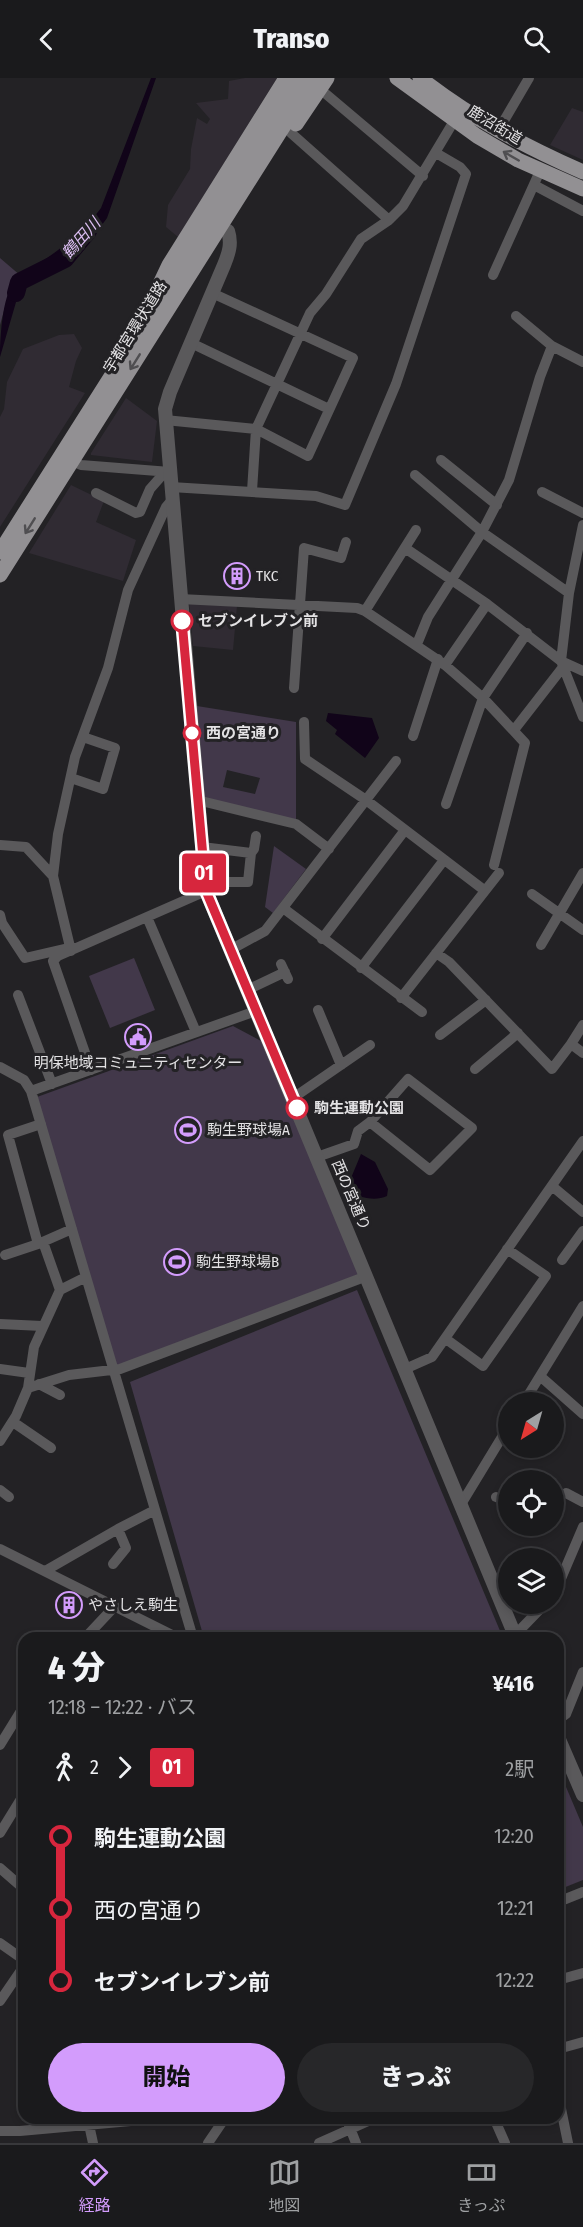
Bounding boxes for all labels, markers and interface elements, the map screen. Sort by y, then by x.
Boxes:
icon: back [30,23,63,56]
text: Transo [254,23,329,55]
icon: search [520,23,553,56]
street label: 鹿沼街道 [465,102,525,148]
one-way arrow [503,150,520,162]
water label: 鶴田川 [58,212,105,262]
street label: 宇都宮環状道路 [100,278,170,376]
one-way arrow [128,353,141,370]
one-way arrow [24,518,37,535]
building icon: TKC [222,561,252,591]
place label: TKC [256,567,279,585]
marker: セブンイレブン前 [171,610,193,632]
place label: セブンイレブン前 [198,612,318,630]
marker: 西の宮通り [183,724,201,742]
place label: 西の宮通り [206,724,281,742]
line badge: 01 [177,854,231,892]
text: 01 [194,860,214,886]
public building icon: 明保地域コミュニティセンター [123,1022,153,1052]
place label: 明保地域コミュニティセンター [33,1054,243,1072]
marker: 駒生運動公園 [286,1097,308,1119]
place label: 駒生運動公園 [314,1099,404,1117]
sports icon: 駒生野球場A [173,1115,203,1145]
place label: 駒生野球場A [207,1121,290,1139]
street label: 西の宮通り [328,1157,374,1233]
sports icon: 駒生野球場B [162,1247,192,1277]
place label: 駒生野球場B [196,1253,279,1271]
north arrow [498,1392,564,1458]
map controls [498,1392,564,1614]
button: locate [498,1470,564,1536]
button: layers [498,1548,564,1614]
building icon: やさしえ駒生 [54,1590,84,1620]
place label: やさしえ駒生 [88,1596,178,1614]
text: 4 分 [48,1648,105,1688]
text: ¥416 [492,1670,534,1697]
text: 12:18 – 12:22 · バス [48,1695,197,1719]
icon: walk [48,1751,81,1784]
icon: forward [108,1751,141,1784]
text: 01 [162,1754,182,1780]
text: 2 [90,1755,99,1779]
text: 2駅 [505,1757,534,1781]
text: 12:20 [494,1824,534,1848]
text: 駒生運動公園 [94,1825,226,1852]
text: 12:21 [497,1896,534,1920]
text: 西の宮通り [94,1897,204,1924]
text: 12:22 [496,1968,534,1992]
text: セブンイレブン前 [94,1969,270,1996]
button: 開始 [48,2043,285,2112]
button: きっぷ [297,2043,534,2112]
tab: 経路 [78,2156,111,2216]
tab: 地図 [268,2156,301,2216]
tab: きっぷ [457,2156,505,2216]

